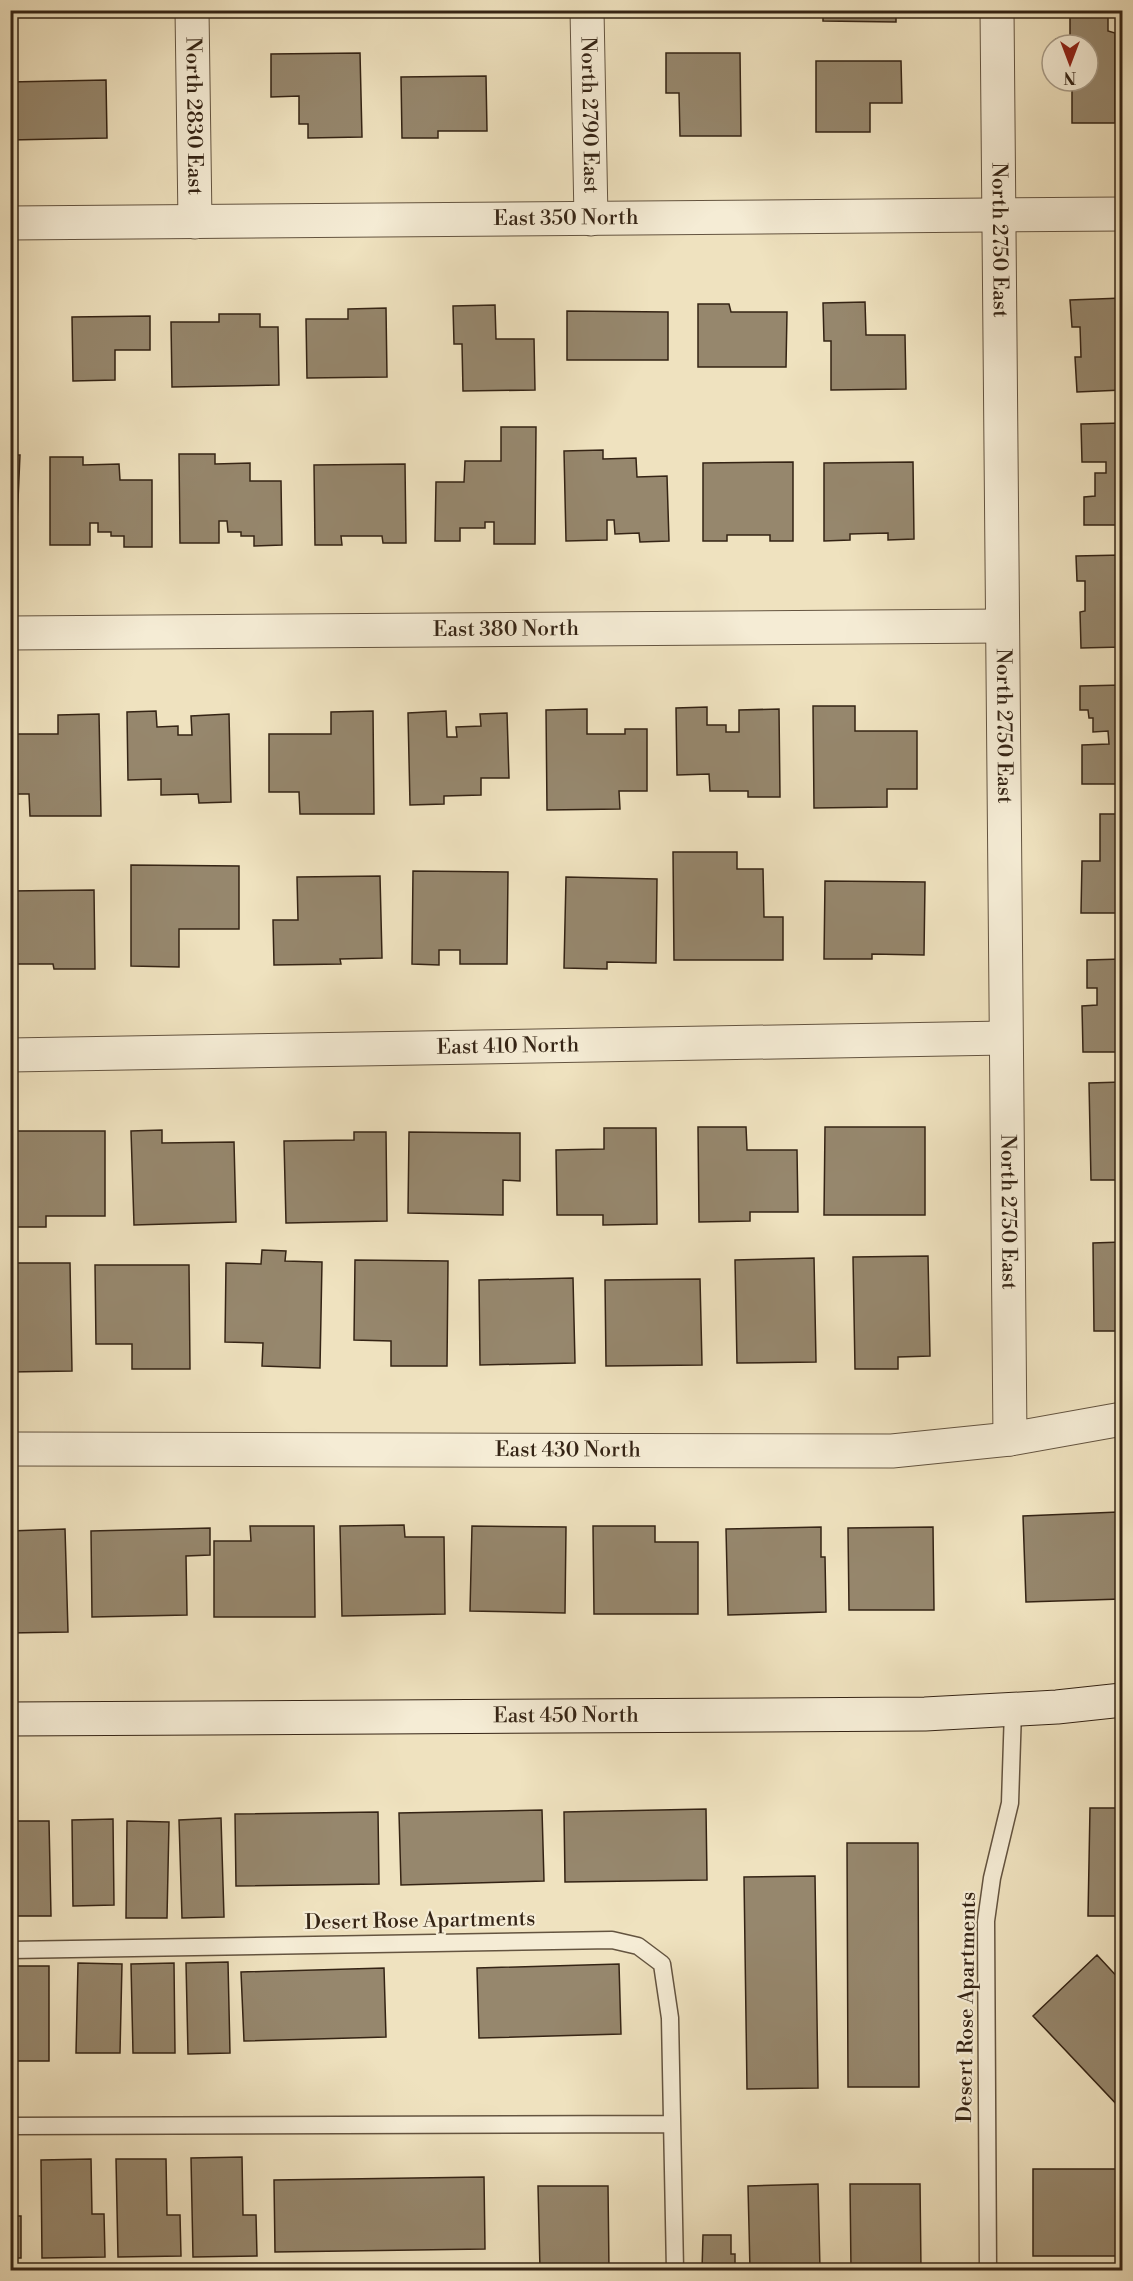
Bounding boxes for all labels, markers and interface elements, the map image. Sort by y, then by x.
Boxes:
north arrow [1040,33,1100,93]
street label: North 2790 East [575,36,604,194]
street label: North 2830 East [179,37,208,196]
text: N [1063,67,1076,87]
street label: North 2750 East [985,162,1013,318]
street label: East 350 North [493,205,639,232]
street label: East 380 North [433,616,580,643]
street label: North 2750 East [990,648,1017,804]
street label: East 410 North [436,1032,580,1061]
street label: North 2750 East [994,1134,1022,1290]
street label: East 430 North [495,1437,641,1463]
street label: East 450 North [493,1703,639,1729]
street label: Desert Rose Apartments [952,1891,982,2123]
street label: Desert Rose Apartments [304,1906,536,1936]

